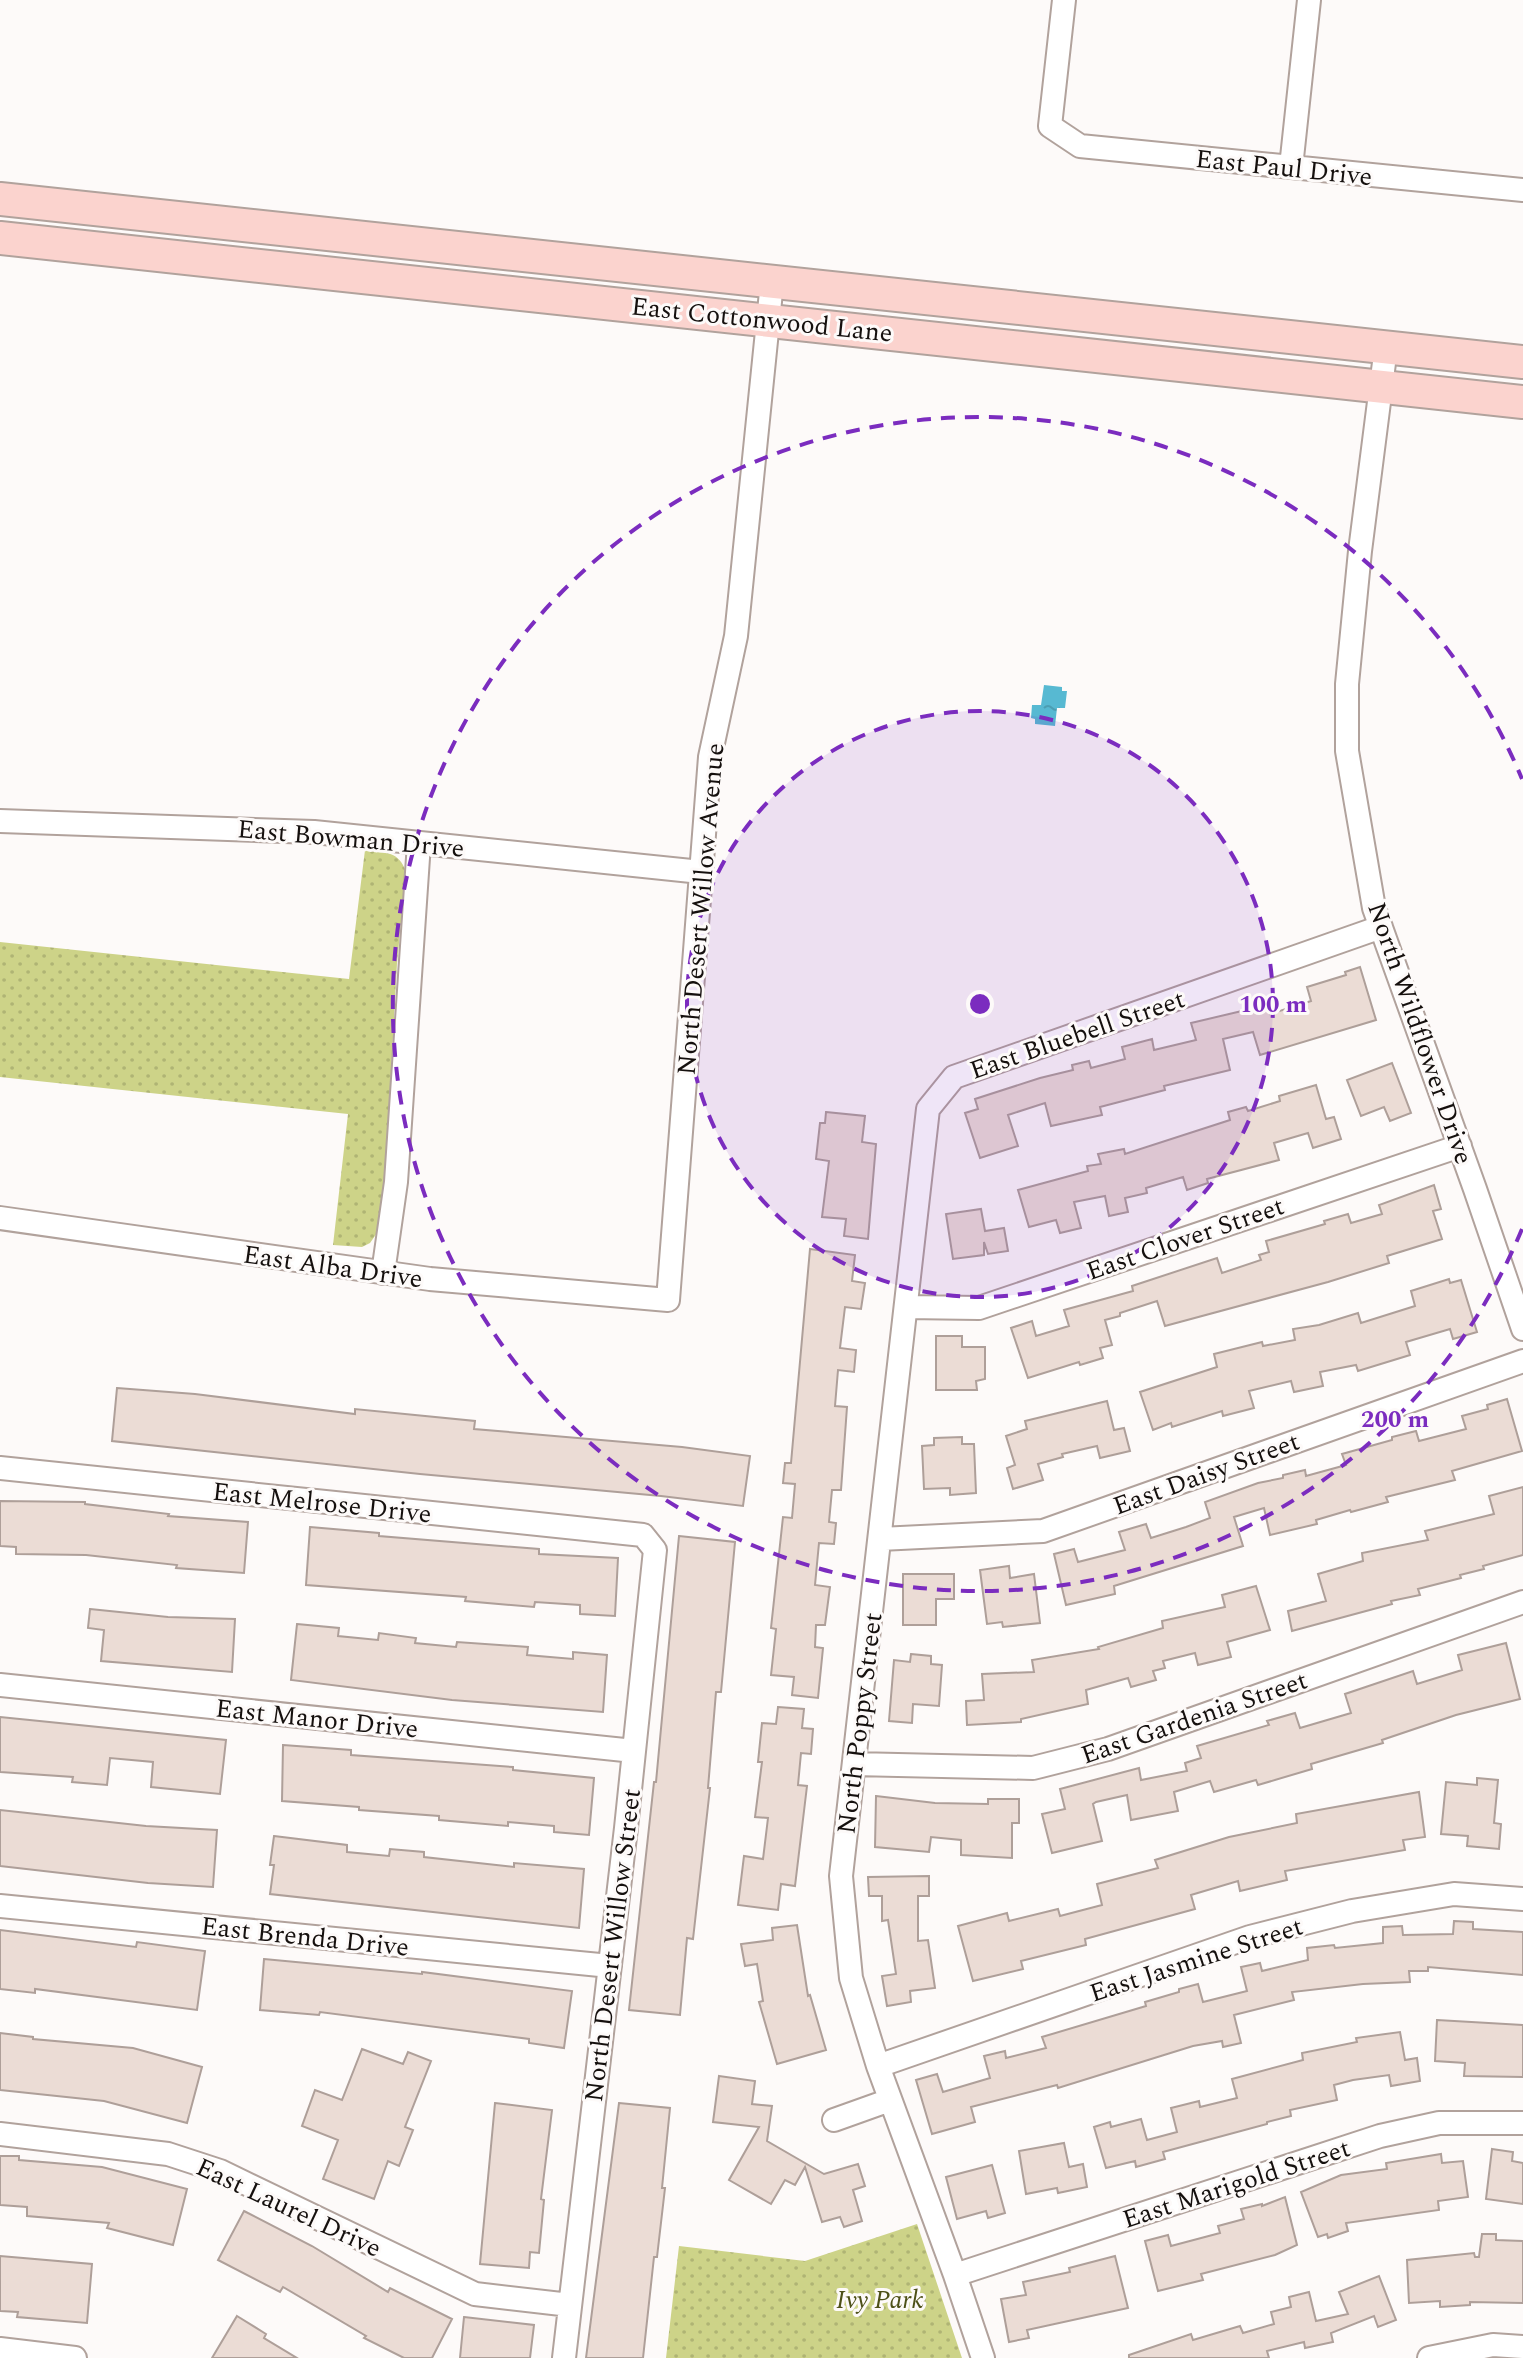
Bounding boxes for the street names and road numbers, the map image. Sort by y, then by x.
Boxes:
street label: East Paul Drive [1194,139,1374,197]
street label: East Cottonwood Lane [629,286,894,354]
street label: North Desert Willow Avenue [667,741,735,1077]
street label: East Bowman Drive [236,809,466,869]
street label: North Wildflower Drive [1356,897,1484,1170]
street label: East Bluebell Street [964,979,1190,1091]
street label: East Clover Street [1081,1186,1290,1292]
street label: East Alba Drive [241,1235,425,1299]
street label: East Daisy Street [1108,1422,1305,1526]
street label: East Melrose Drive [210,1472,433,1534]
street label: North Poppy Street [827,1610,893,1836]
street label: East Gardenia Street [1076,1660,1313,1775]
street label: East Manor Drive [214,1688,420,1750]
street label: North Desert Willow Street [574,1786,652,2104]
street label: East Brenda Drive [199,1906,411,1968]
street label: East Jasmine Street [1084,1907,1308,2013]
street label: East Marigold Street [1117,2128,1355,2240]
street label: East Laurel Drive [189,2147,388,2268]

